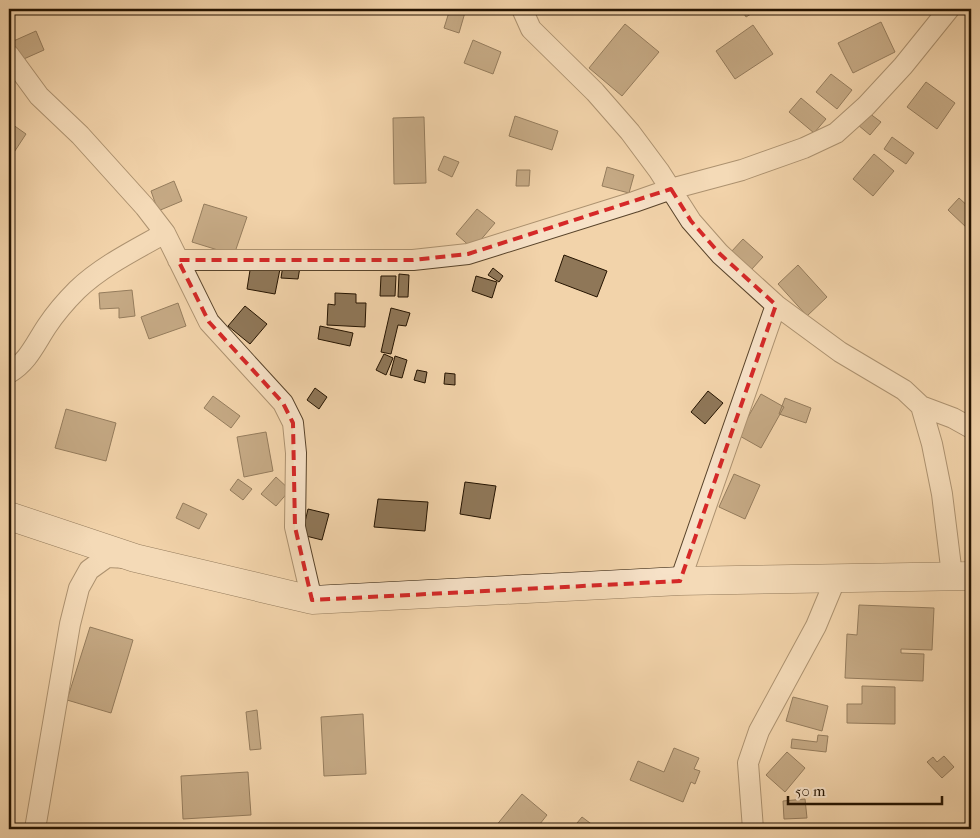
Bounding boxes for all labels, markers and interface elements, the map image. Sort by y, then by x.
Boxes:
scale bar [788,773,941,805]
text: 50 m [795,782,826,800]

